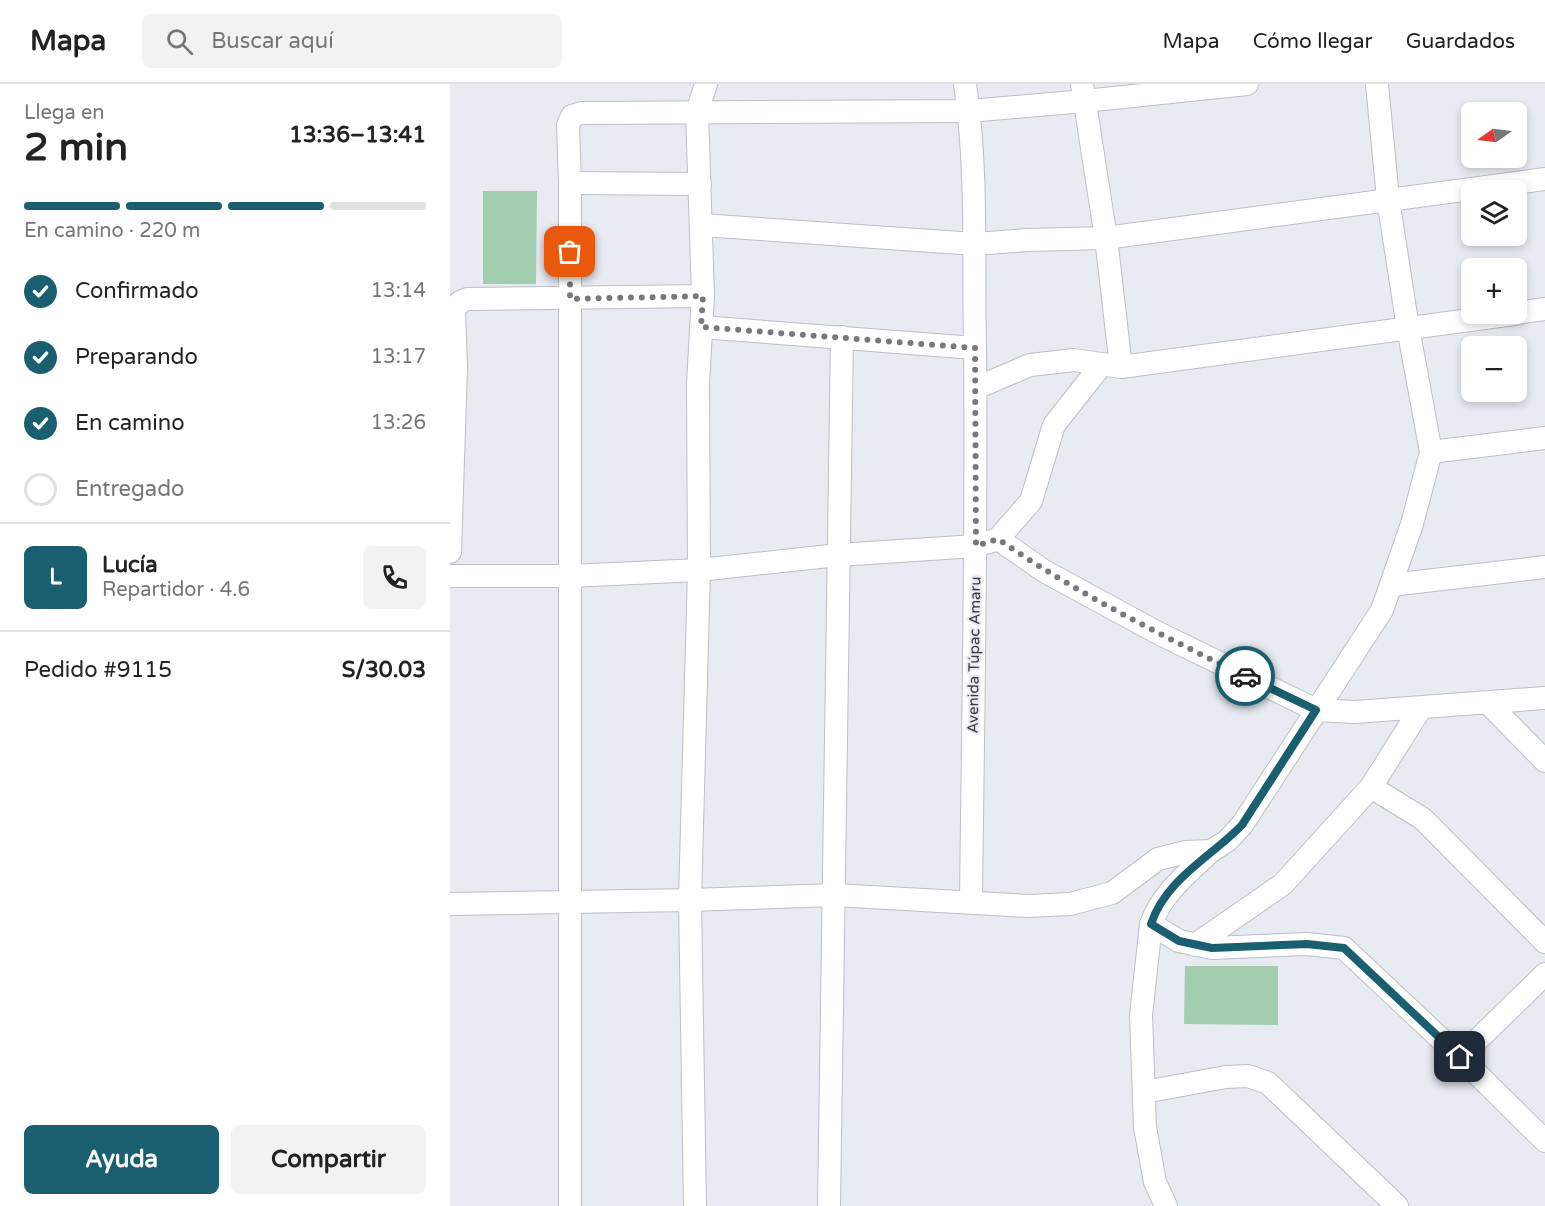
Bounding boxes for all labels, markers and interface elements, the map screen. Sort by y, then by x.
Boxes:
search box [142,14,562,68]
text: Mapa [30,24,106,58]
icon: search [163,25,196,58]
text: Buscar aquí [211,28,334,54]
text: Mapa [1162,29,1220,54]
text: Cómo llegar [1253,29,1373,54]
text: Guardados [1406,29,1515,54]
text: Llega en [24,101,104,125]
north arrow [1461,102,1527,168]
map controls [1461,102,1527,402]
text: 13:36–13:41 [289,122,426,148]
text: 2 min [24,124,128,171]
button: layers [1461,180,1527,246]
text: En camino · 220 m [24,219,200,243]
pin [544,226,595,277]
icon: bag [553,235,586,268]
button: + [1461,258,1527,324]
icon: check [24,275,57,308]
text: Confirmado [75,278,199,304]
text: 13:14 [371,279,426,303]
button: − [1461,336,1527,402]
icon: check [24,341,57,374]
text: Preparando [75,344,198,370]
text: 13:17 [371,345,426,369]
icon: check [24,407,57,440]
text: En camino [75,410,185,436]
text: 13:26 [371,411,426,435]
text: Entregado [75,476,184,502]
button: phone [363,546,426,609]
text: Lucía [102,552,158,578]
text: L [49,564,62,590]
street label: Avenida Túpac Amaru [964,576,984,734]
text: Repartidor · 4.6 [102,578,250,602]
courier [1215,646,1275,706]
text: Pedido #9115 [24,657,172,683]
text: S/30.03 [342,657,426,683]
icon: car [1229,660,1262,693]
pin [1434,1031,1485,1082]
icon: home [1443,1040,1476,1073]
button: Ayuda [24,1125,219,1194]
button: Compartir [231,1125,426,1194]

